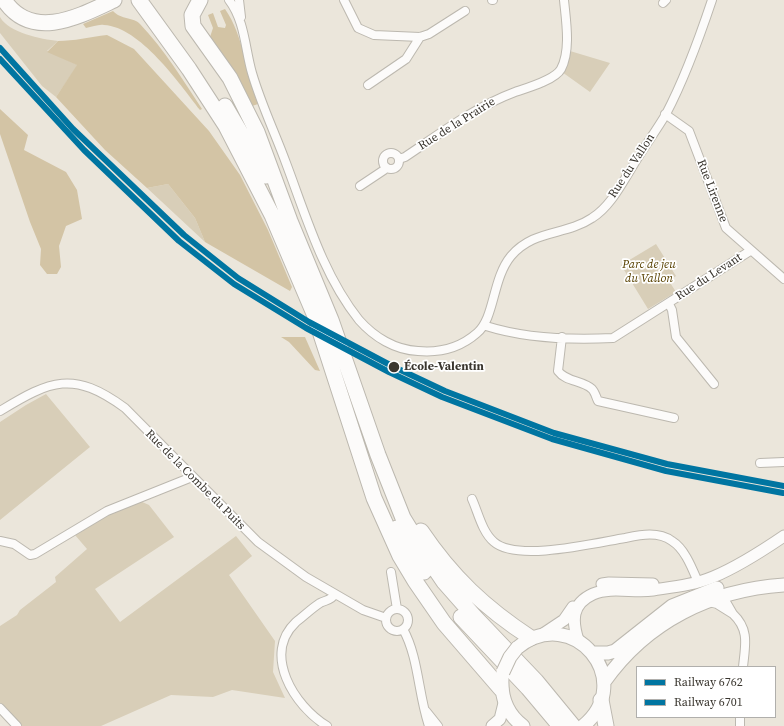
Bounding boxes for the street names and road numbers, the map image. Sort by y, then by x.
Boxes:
street label: Rue de la Prairie [416,95,498,153]
street label: Rue du Vallon [606,131,658,201]
street label: Rue Lirenne [693,158,731,224]
street label: Rue du Levant [673,250,745,304]
street label: Rue de la Combe du Puits [142,427,248,533]

